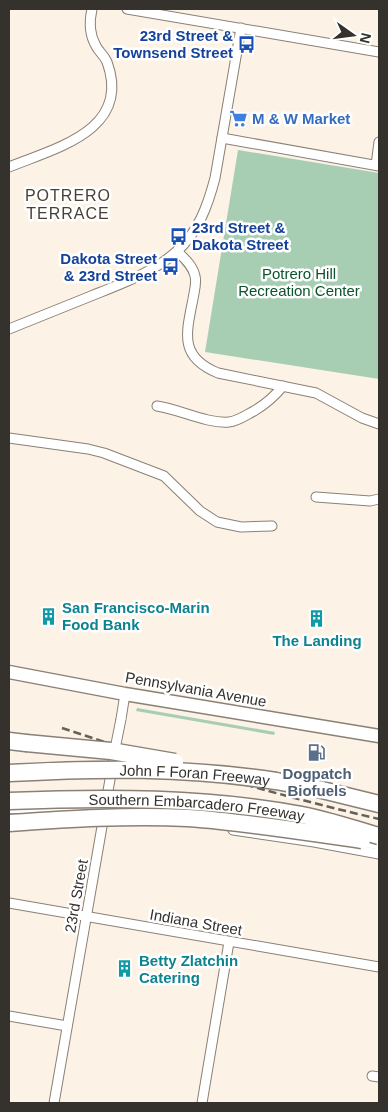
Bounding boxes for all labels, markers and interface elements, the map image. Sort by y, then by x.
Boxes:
north arrow [328,10,378,60]
place label: 23rd Street & Townsend Street [113,27,233,61]
text: N [357,31,375,45]
bus stop icon: 23rd Street & Townsend Street [237,34,257,54]
supermarket icon: M & W Market [228,108,248,128]
place label: M & W Market [252,110,350,127]
district label: POTRERO TERRACE [25,187,111,222]
place label: 23rd Street & Dakota Street [192,219,289,253]
bus stop icon: 23rd Street & Dakota Street [168,226,188,246]
place label: Dakota Street & 23rd Street [60,250,157,284]
bus stop icon: Dakota Street & 23rd Street [161,257,181,277]
park label: Potrero Hill Recreation Center [238,265,360,299]
place label: San Francisco-Marin Food Bank [62,599,210,633]
building icon: San Francisco-Marin Food Bank [38,606,58,626]
building icon: The Landing [307,609,327,629]
place label: The Landing [272,632,362,649]
street label: Pennsylvania Avenue [124,668,268,710]
fuel station icon: Dogpatch Biofuels [307,742,327,762]
street label: John F Foran Freeway [119,761,272,789]
place label: Dogpatch Biofuels [282,765,352,799]
street label: Southern Embarcadero Freeway [88,790,306,824]
street label: 23rd Street [61,857,91,934]
street label: Indiana Street [149,906,244,939]
place label: Betty Zlatchin Catering [139,952,238,986]
building icon: Betty Zlatchin Catering [115,959,135,979]

